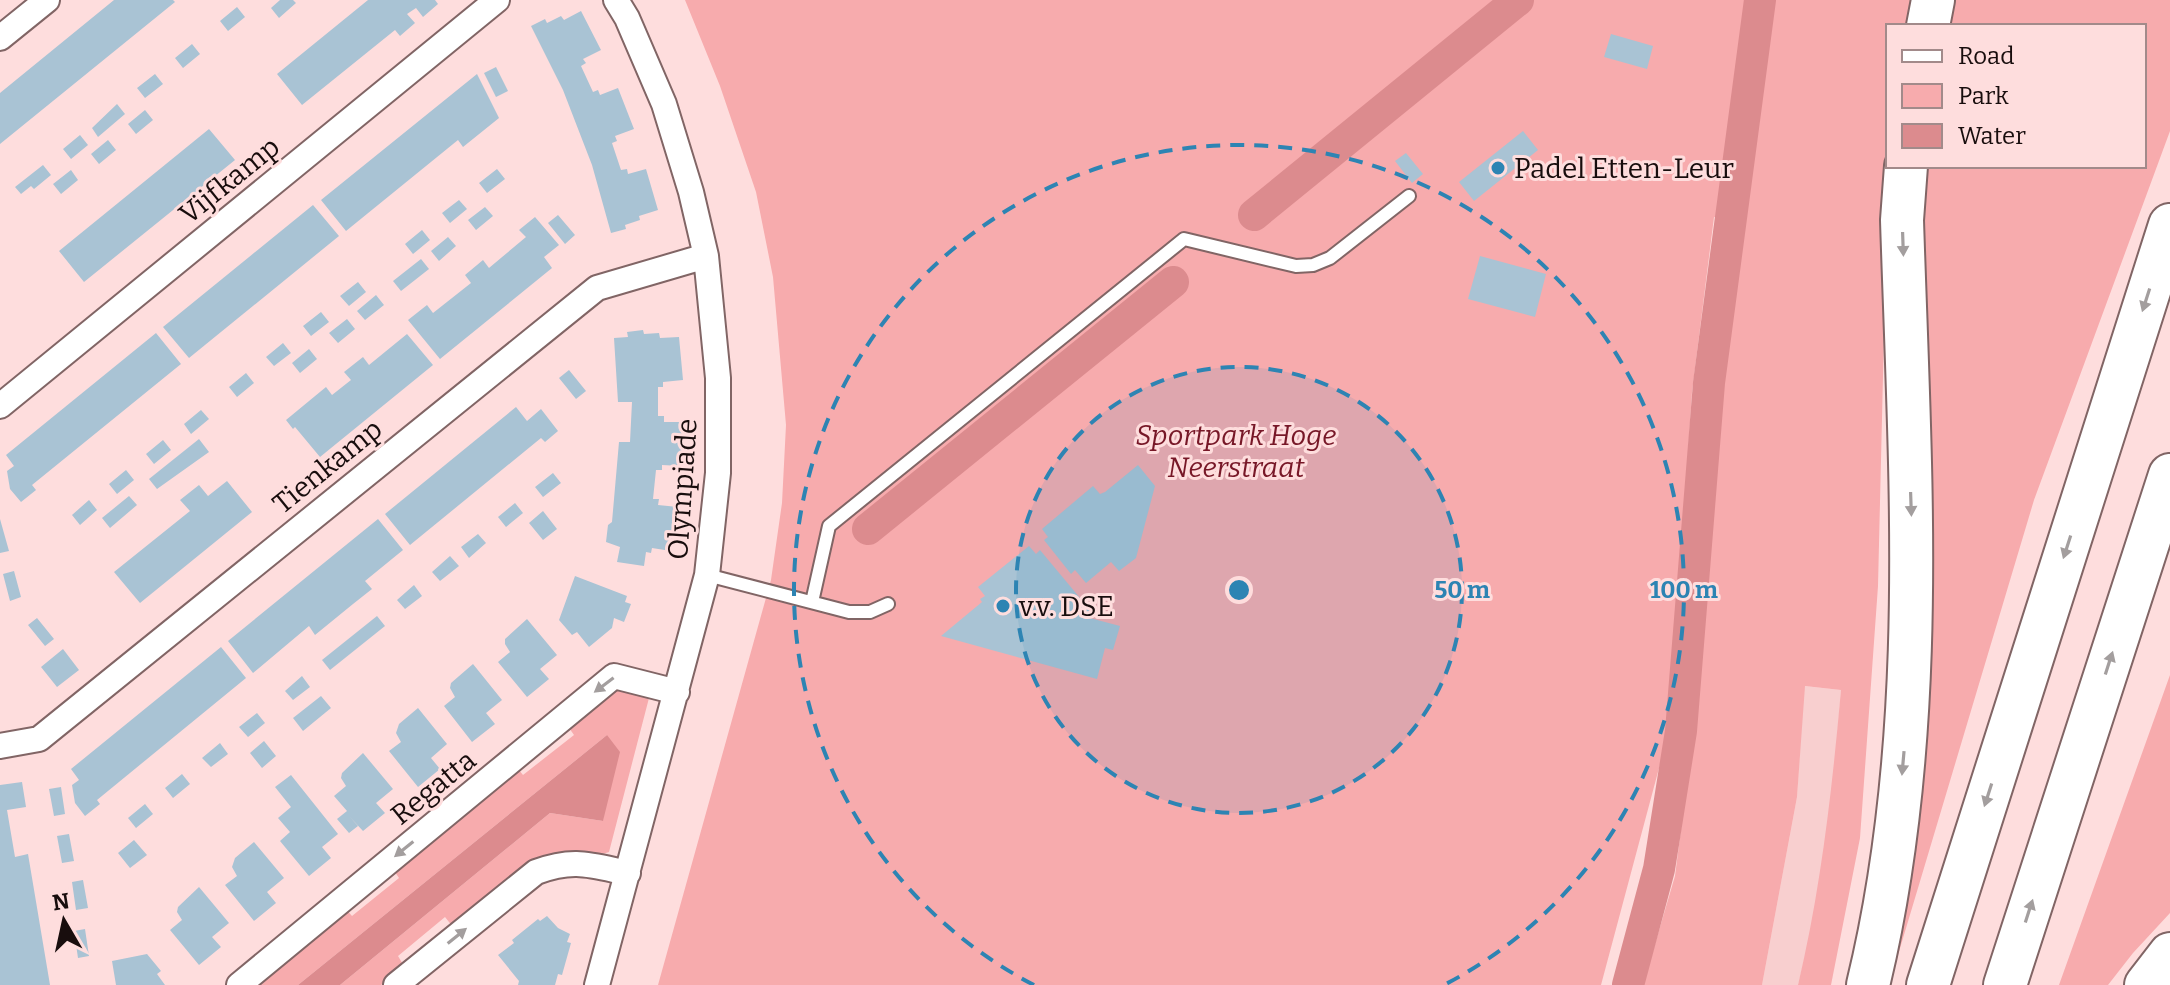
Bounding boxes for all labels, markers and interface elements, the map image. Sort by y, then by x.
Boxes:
legend [1886,24,2146,168]
text: Road [1958,42,2014,70]
text: Park [1958,82,2009,110]
text: Water [1958,122,2026,150]
street label: Vijfkamp [173,130,286,231]
place label: Padel Etten-Leur [1514,152,1734,185]
marker: Padel Etten-Leur [1489,159,1507,177]
one-way arrow [1896,232,1909,257]
one-way arrow [2139,288,2152,312]
street label: Tienkamp [266,412,389,520]
street label: Olympiade [661,417,704,561]
park label: Sportpark Hoge Neerstraat [1136,419,1336,484]
one-way arrow [1904,492,1917,517]
one-way arrow [2060,536,2073,560]
centre of rings [1225,576,1253,604]
text: 50 m [1434,576,1490,604]
text: 100 m [1650,576,1718,604]
place label: v.v. DSE [1018,590,1114,623]
marker: v.v. DSE [994,597,1012,615]
one-way arrow [2103,651,2116,675]
one-way arrow [594,676,614,692]
street label: Regatta [384,743,482,831]
one-way arrow [1896,751,1909,776]
one-way arrow [1981,783,1994,807]
one-way arrow [394,840,414,857]
north arrow [24,881,104,961]
text: N [50,887,71,916]
one-way arrow [2024,898,2036,922]
one-way arrow [447,928,467,945]

